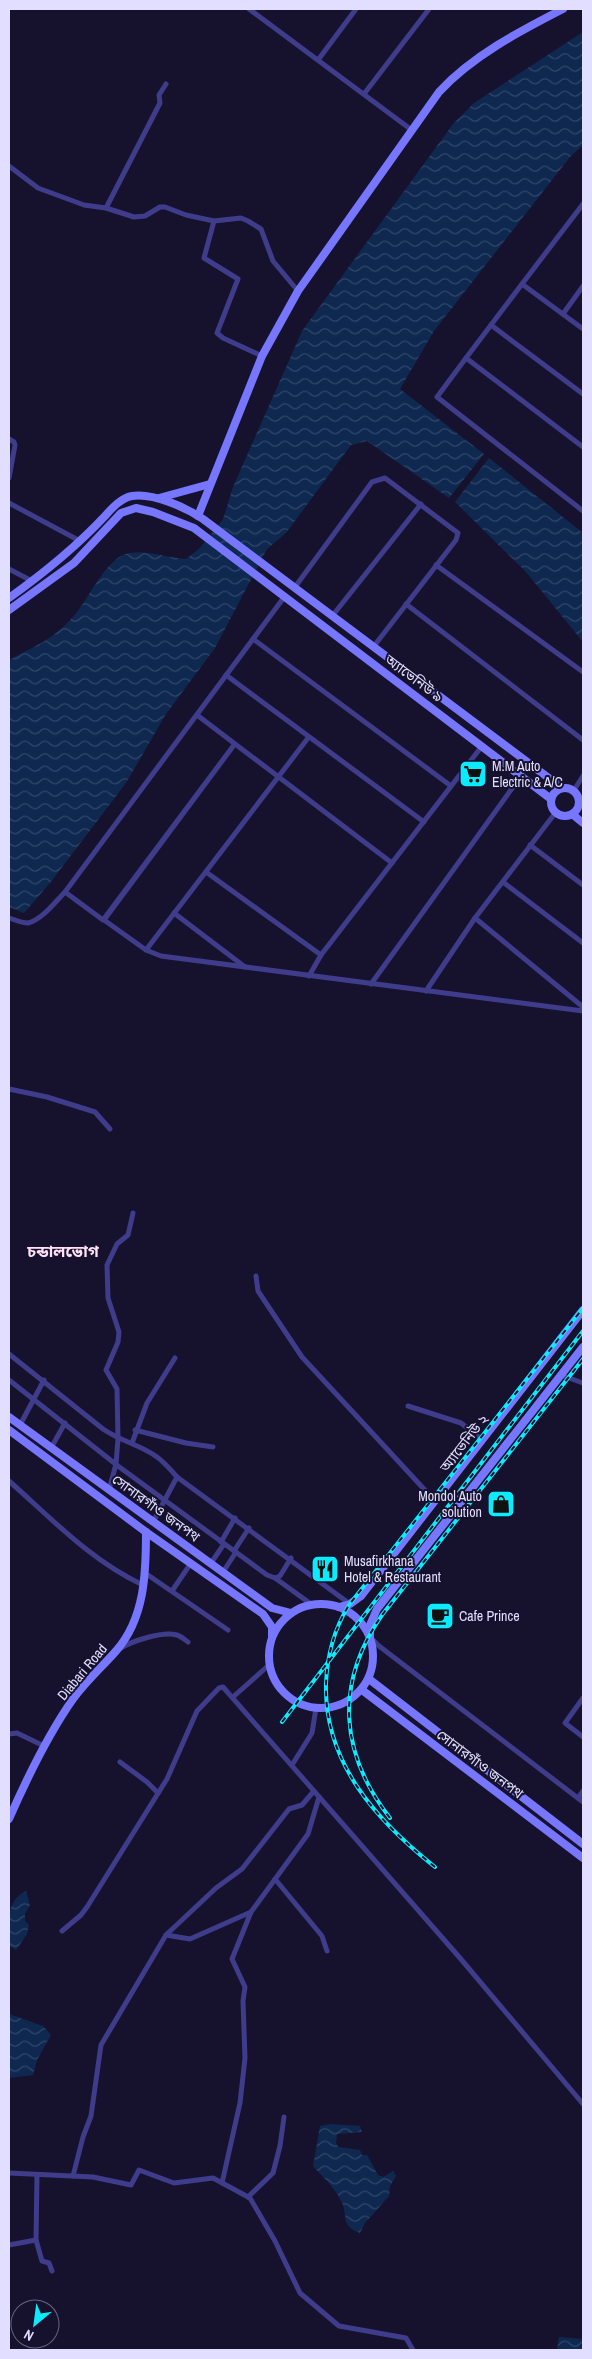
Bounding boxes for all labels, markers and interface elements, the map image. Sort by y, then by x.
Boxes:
street label: অ্যাভেনিউ ৯ [380,650,447,706]
place label: M.M Auto Electric & A/C [492,757,563,791]
supermarket icon: M.M Auto Electric & A/C [458,759,488,789]
district label: চন্ডালভোগ [26,1240,100,1262]
street label: অ্যাভেনিউ ২ [435,1410,493,1476]
street label: সোনারগাঁও জনপথ [109,1470,204,1546]
place label: Mondol Auto solution [418,1487,482,1521]
shop icon: Mondol Auto solution [486,1489,516,1519]
place label: Musafirkhana Hotel & Restaurant [344,1552,441,1586]
restaurant icon: Musafirkhana Hotel & Restaurant [310,1554,340,1584]
cafe icon: Cafe Prince [425,1601,455,1631]
place label: Cafe Prince [459,1607,520,1625]
street label: Diabari Road [53,1640,111,1704]
street label: সোনারগাঁও জনপথ [433,1726,528,1803]
north arrow [10,2299,60,2349]
text: N [21,2325,37,2345]

